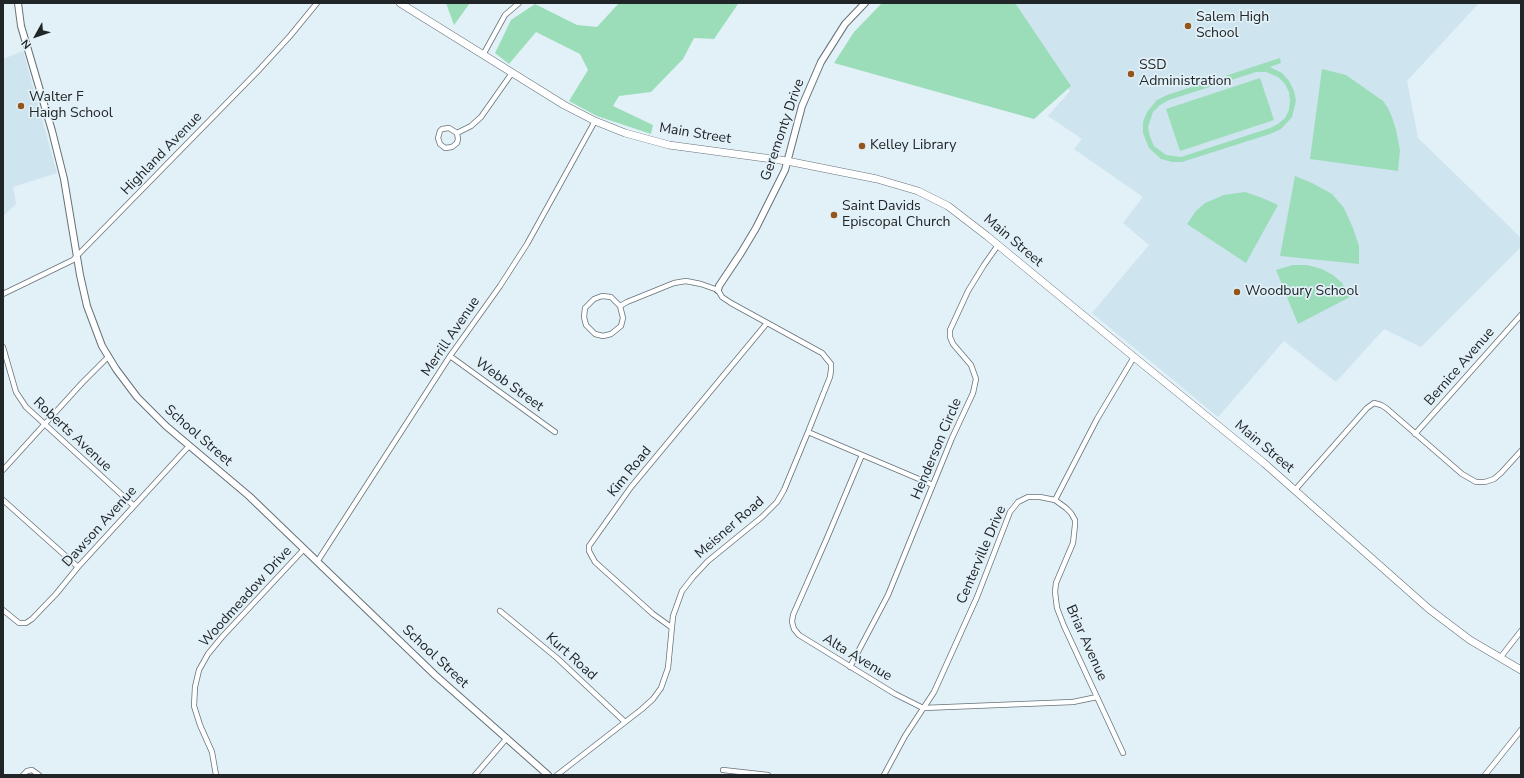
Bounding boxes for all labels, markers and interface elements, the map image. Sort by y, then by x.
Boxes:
place label: Salem High School [1196,10,1269,42]
north arrow [16,16,56,56]
marker: Salem High School [1183,21,1193,31]
text: N [18,36,35,52]
place label: SSD Administration [1139,58,1232,90]
marker: SSD Administration [1126,69,1136,79]
street label: Geremonty Drive [758,77,808,183]
place label: Walter F Haigh School [29,90,113,122]
marker: Walter F Haigh School [16,101,26,111]
street label: Highland Avenue [118,109,206,199]
street label: Main Street [658,120,732,148]
place label: Kelley Library [870,138,956,154]
marker: Kelley Library [857,141,867,151]
place label: Saint Davids Episcopal Church [842,199,950,232]
marker: Saint Davids Episcopal Church [829,210,839,220]
street label: Main Street [980,211,1046,271]
place label: Woodbury School [1245,284,1358,300]
marker: Woodbury School [1232,287,1242,297]
street label: Merrill Avenue [418,294,484,380]
street label: Bernice Avenue [1421,324,1499,410]
street label: Webb Street [472,355,546,415]
street label: Roberts Avenue [29,394,115,476]
street label: Henderson Circle [908,396,966,502]
street label: School Street [161,402,235,470]
street label: Main Street [1231,417,1297,477]
street label: Kim Road [605,443,655,501]
street label: Dawson Avenue [59,483,141,571]
street label: Meisner Road [692,493,768,563]
street label: Centerville Drive [954,503,1010,607]
street label: Woodmeadow Drive [196,543,296,651]
street label: Briar Avenue [1062,602,1110,684]
street label: School Street [398,622,472,692]
street label: Kurt Road [542,630,600,684]
street label: Alta Avenue [819,631,895,685]

